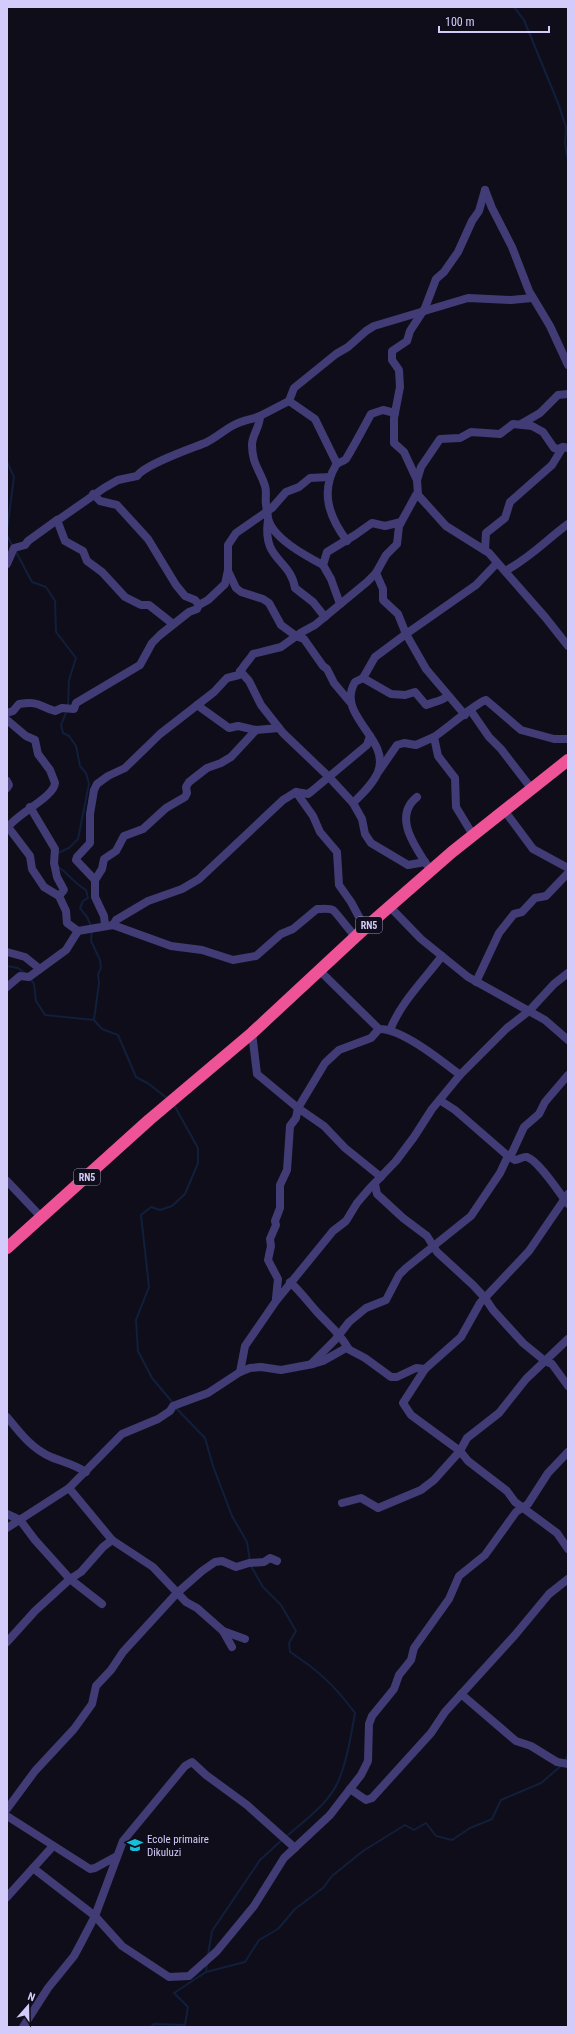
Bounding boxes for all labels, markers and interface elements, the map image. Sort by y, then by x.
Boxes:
scale bar [439,8,549,34]
text: 100 m [445,15,475,29]
road number: RN5 [356,917,382,933]
road number: RN5 [74,1169,100,1185]
place label: Ecole primaire Dikuluzi [147,1833,209,1859]
school or university icon: Ecole primaire Dikuluzi [126,1836,144,1854]
north arrow [8,1986,48,2026]
text: N [26,1990,37,2004]

